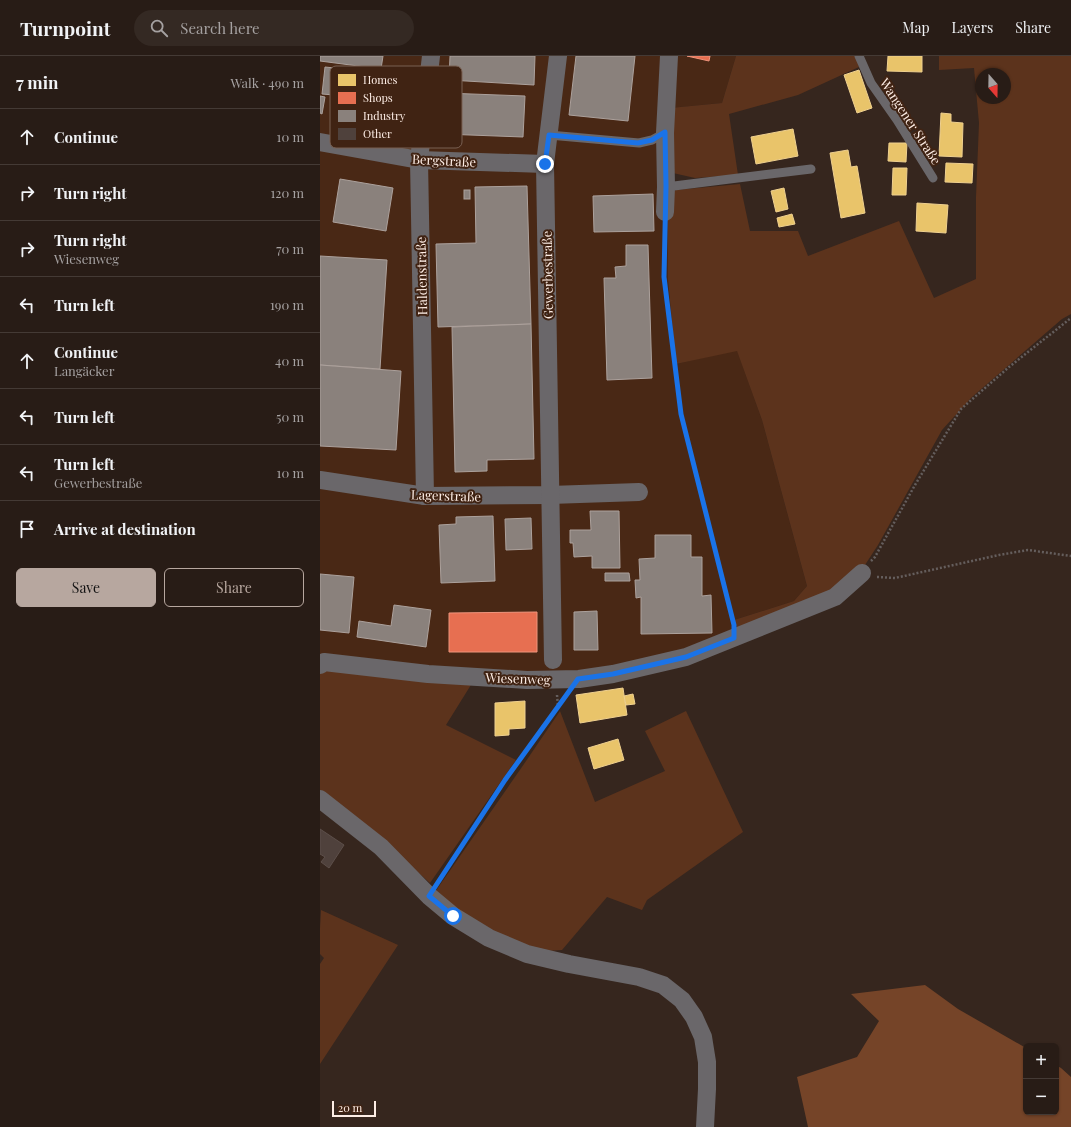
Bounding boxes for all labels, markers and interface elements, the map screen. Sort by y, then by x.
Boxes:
search box [134,10,414,46]
text: Turnpoint [20,15,110,41]
icon: search [148,17,170,39]
text: Search here [180,18,260,38]
text: Map [902,18,930,37]
text: Layers [952,18,993,37]
text: Share [1015,18,1051,37]
legend [330,66,462,148]
north arrow [975,68,1011,104]
text: 7 min [16,71,59,93]
text: Homes [363,72,397,87]
text: Walk · 490 m [230,74,304,91]
street label: Wangener Straße [876,74,946,168]
text: Shops [363,90,393,105]
text: Industry [363,108,406,123]
icon: ahead [16,126,38,148]
text: Other [363,126,392,141]
text: Continue [54,127,118,147]
text: 10 m [277,128,304,145]
street label: Bergstraße [412,150,477,170]
route end [536,155,554,173]
icon: right [16,182,38,204]
text: Turn right [54,183,127,203]
text: 120 m [270,184,304,201]
text: Turn right [54,230,127,250]
street label: Gewerbestraße [538,230,556,319]
street label: Haldenstraße [412,236,430,315]
icon: right [16,238,38,260]
text: 70 m [276,240,304,257]
text: Wiesenweg [54,250,119,267]
icon: left [16,294,38,316]
text: Turn left [54,295,115,315]
text: 190 m [270,296,304,313]
text: Continue [54,342,118,362]
icon: ahead [16,350,38,372]
text: 40 m [275,352,304,369]
text: Langäcker [54,362,114,379]
icon: left [16,406,38,428]
text: Turn left [54,407,115,427]
text: 50 m [276,408,304,425]
text: Turn left [54,454,115,474]
icon: left [16,462,38,484]
text: 10 m [277,464,304,481]
text: Gewerbestraße [54,474,142,491]
street label: Lagerstraße [411,485,482,505]
icon: arrive [16,518,38,540]
text: Arrive at destination [54,519,196,539]
button: Save [16,568,156,607]
button: Share [164,568,304,607]
street label: Wiesenweg [484,668,551,688]
route start [444,907,462,925]
map controls [1023,1043,1059,1115]
button: + [1023,1043,1059,1079]
button: − [1023,1079,1059,1115]
scale bar [332,1099,376,1118]
text: 20 m [338,1100,362,1115]

